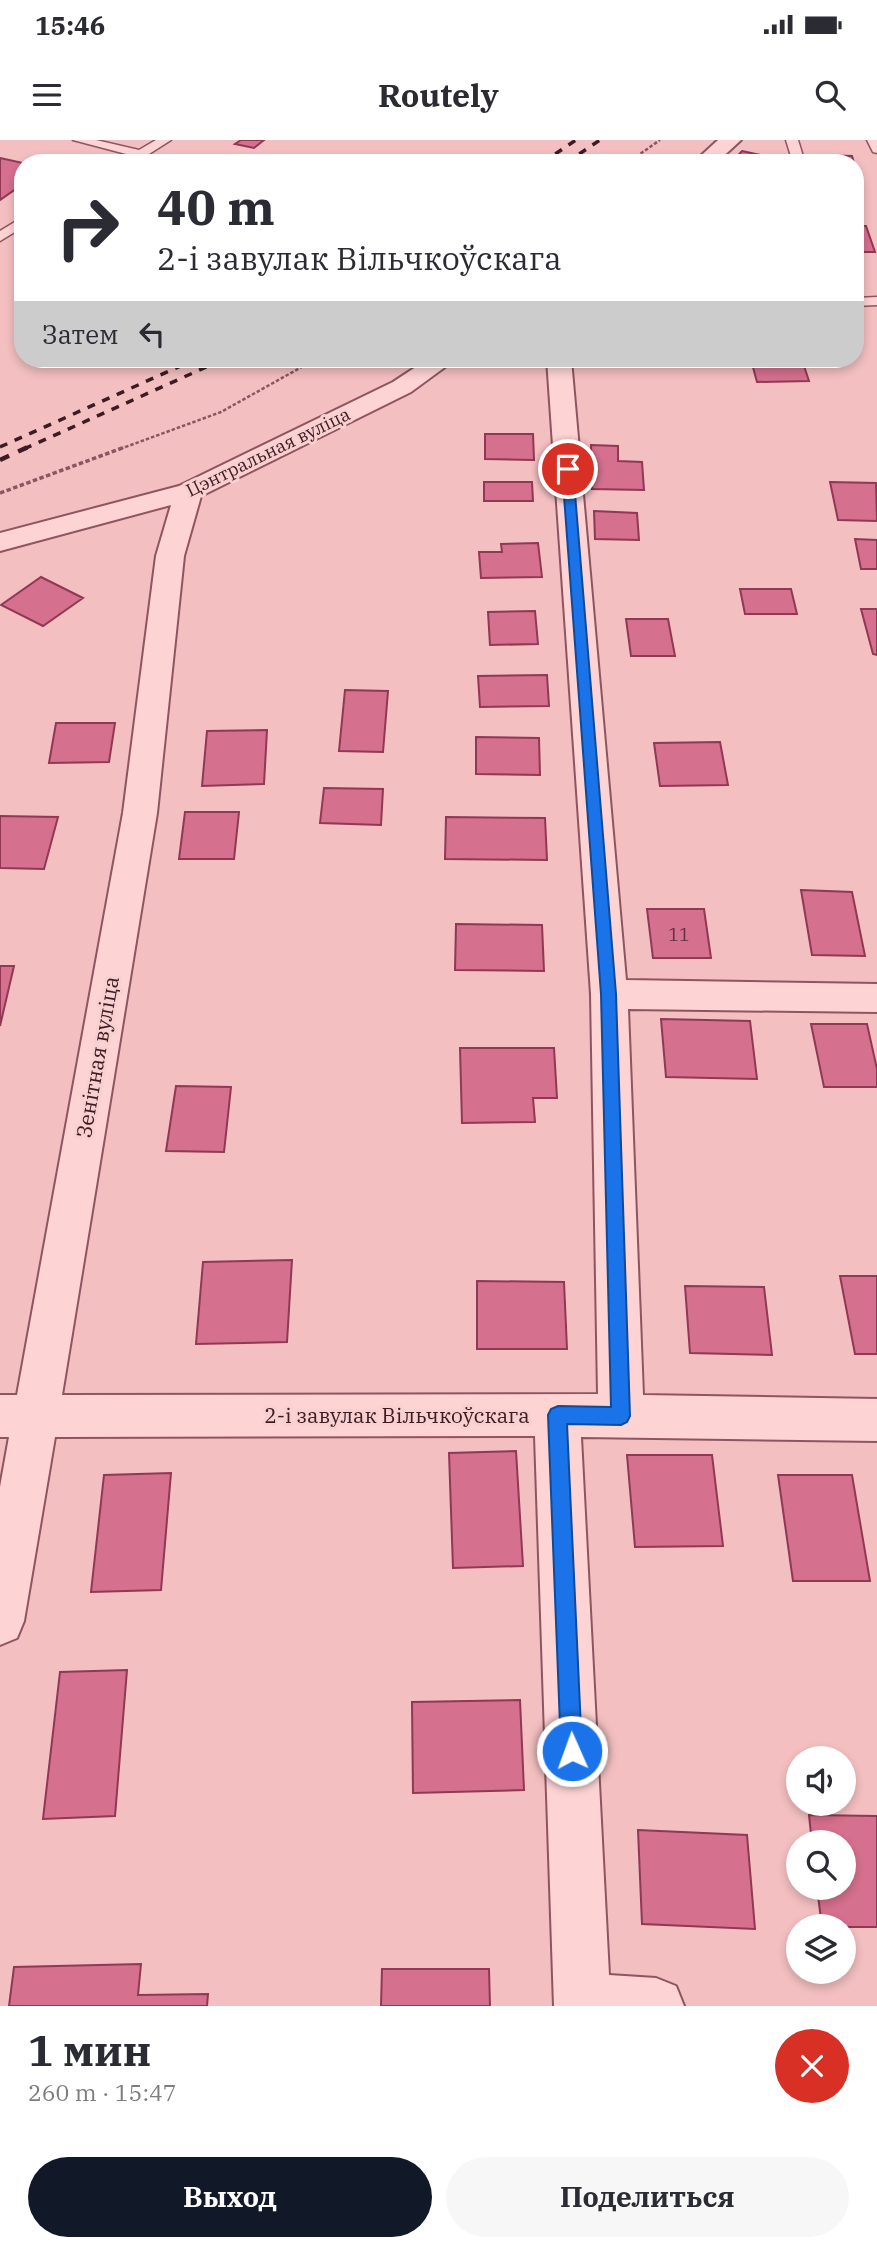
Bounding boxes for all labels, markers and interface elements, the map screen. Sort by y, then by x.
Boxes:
text: 15:46 [35,8,105,42]
text: Routely [378,74,499,116]
icon: menu [28,76,66,114]
icon: search [811,76,849,114]
text: 40 m [157,175,275,238]
icon: right [42,182,133,273]
text: 2-і завулак Вільчкоўскага [157,237,562,279]
icon: left [133,315,171,353]
text: Затем [42,317,119,351]
street label: Цэнтральная вуліца [182,402,354,502]
pin [538,439,598,499]
icon: arrive [549,450,587,488]
house number: 11 [668,923,690,946]
street label: Зенітная вуліца [69,974,125,1140]
street label: 2-і завулак Вільчкоўскага [264,1401,530,1429]
position arrow [535,1714,609,1788]
map controls [786,1746,856,1984]
button: sound [786,1746,856,1816]
button: search [786,1830,856,1900]
button: layers [786,1914,856,1984]
text: 1 мин [28,2023,151,2078]
button: close [775,2029,849,2103]
text: 260 m · 15:47 [28,2077,177,2107]
button: Выход [28,2157,432,2237]
button: Поделиться [446,2157,849,2237]

